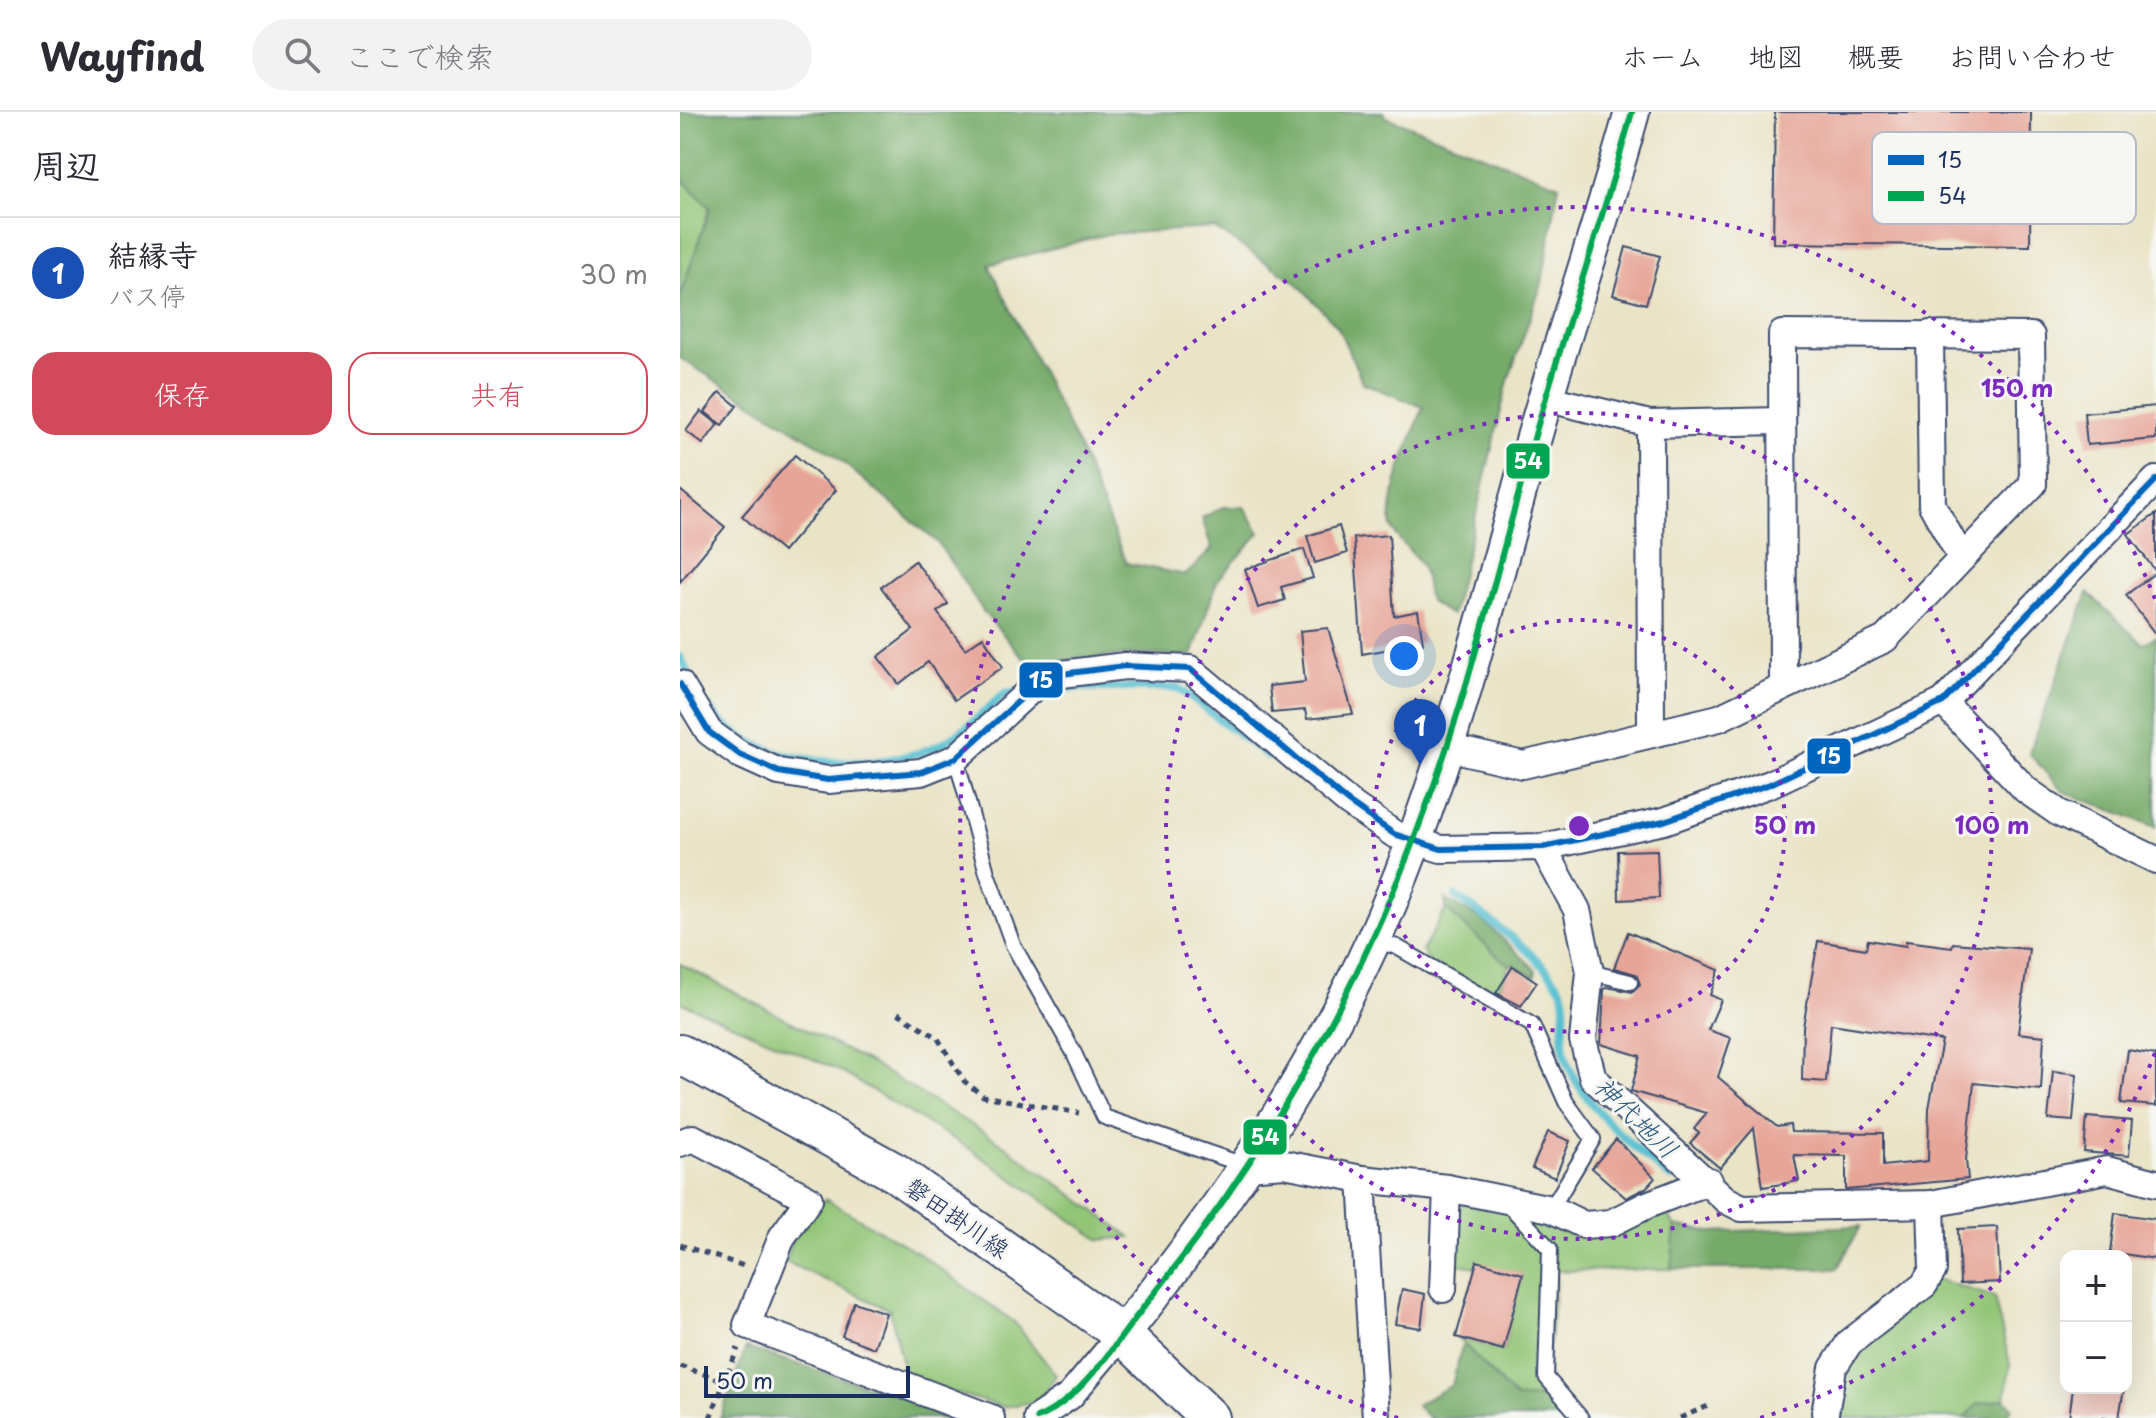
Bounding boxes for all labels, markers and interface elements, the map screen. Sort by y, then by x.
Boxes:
search box [252,19,812,91]
text: Wayfind [40,27,204,84]
icon: search [280,33,324,77]
text: ここで検索 [344,33,494,78]
text: ホーム [1621,34,1704,77]
text: 地図 [1748,34,1804,77]
text: 概要 [1848,34,1904,77]
text: お問い合わせ [1948,34,2116,77]
legend [1872,132,2136,224]
text: 周辺 [32,138,100,190]
text: 15 [1938,142,1962,175]
text: 54 [1938,178,1967,211]
text: 結縁寺 [108,231,198,276]
text: 1 [52,254,64,293]
text: 30 m [580,254,648,293]
text: バス停 [108,276,186,315]
button: 保存 [32,352,332,435]
button: 共有 [348,352,648,435]
text: 150 m [1981,369,2053,405]
line badge: 54 [1505,442,1551,480]
text: 54 [1513,443,1543,476]
your location [1384,636,1424,676]
line badge: 15 [1018,661,1064,699]
text: 15 [1029,662,1053,695]
pin: 1 [1394,699,1446,765]
line badge: 15 [1806,737,1852,775]
text: 15 [1817,738,1841,771]
text: 50 m [1754,806,1816,842]
text: 100 m [1955,806,2029,842]
centre of rings [1565,812,1593,840]
water label: 神代地川 [1586,1067,1688,1167]
line badge: 54 [1242,1118,1288,1156]
text: 54 [1250,1119,1280,1152]
street label: 磐田掛川線 [899,1168,1017,1266]
map controls [2060,1250,2132,1394]
button: + [2060,1250,2132,1322]
button: − [2060,1322,2132,1394]
scale bar [704,1362,910,1398]
text: 50 m [716,1363,773,1396]

